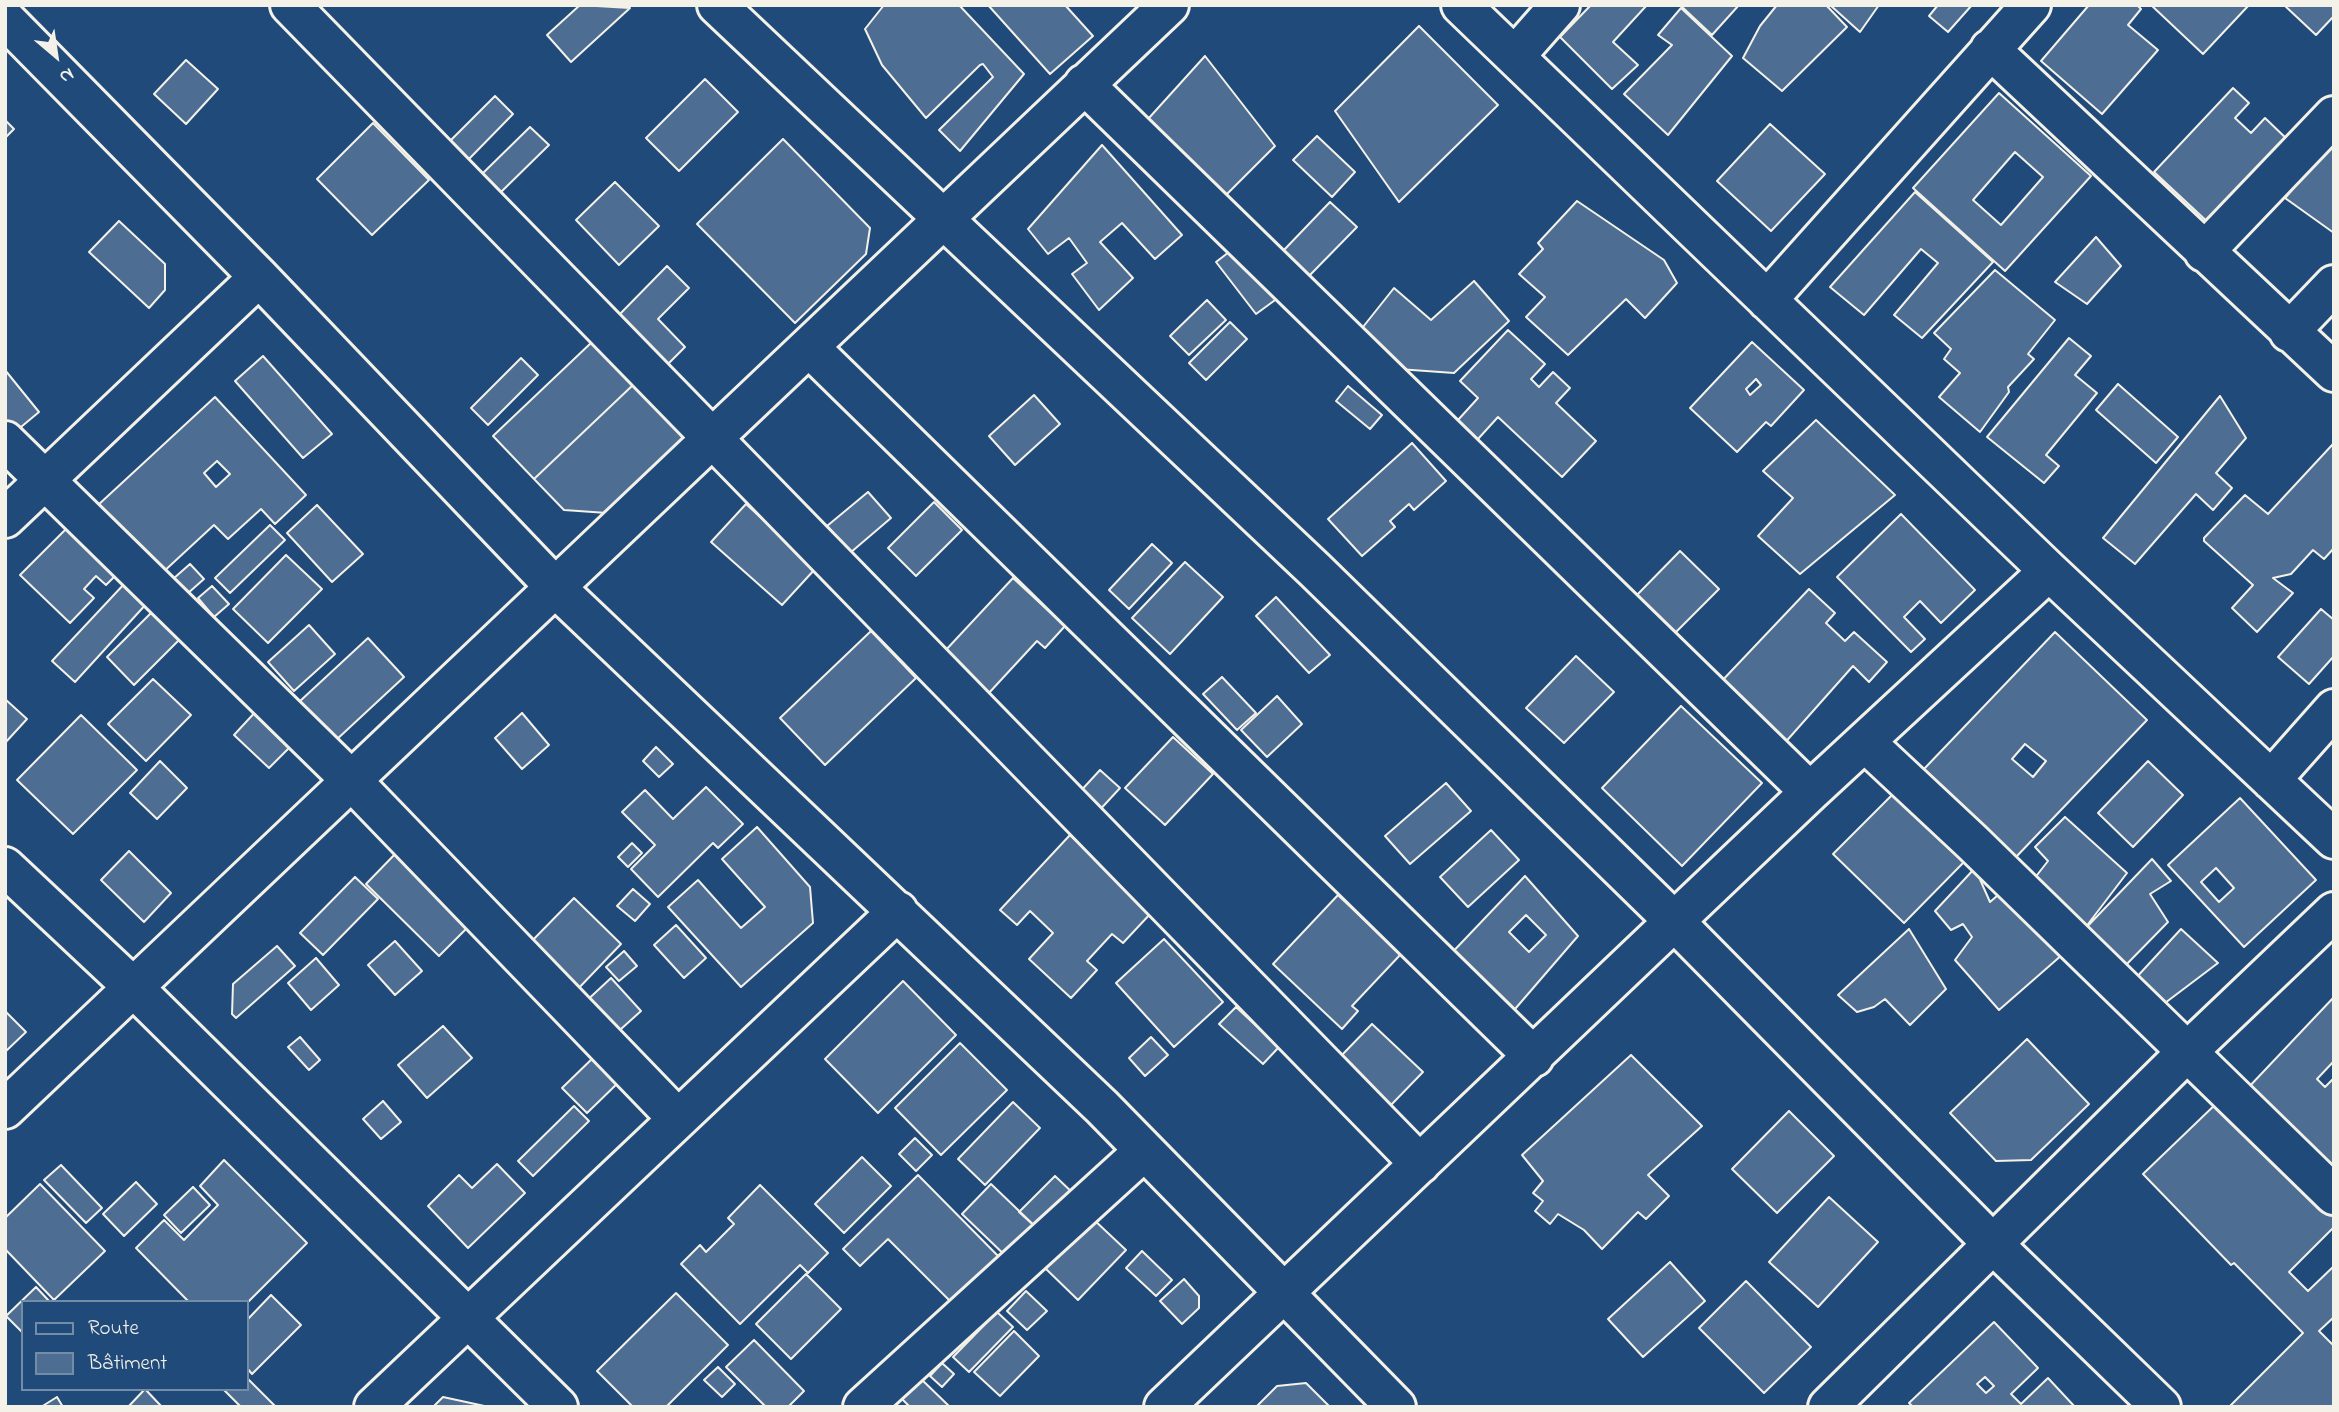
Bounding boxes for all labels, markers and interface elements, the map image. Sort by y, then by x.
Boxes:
north arrow [21,21,91,91]
text: N [54,60,79,90]
legend [21,1300,248,1391]
text: Route [88,1314,139,1344]
text: Bâtiment [88,1349,167,1379]

